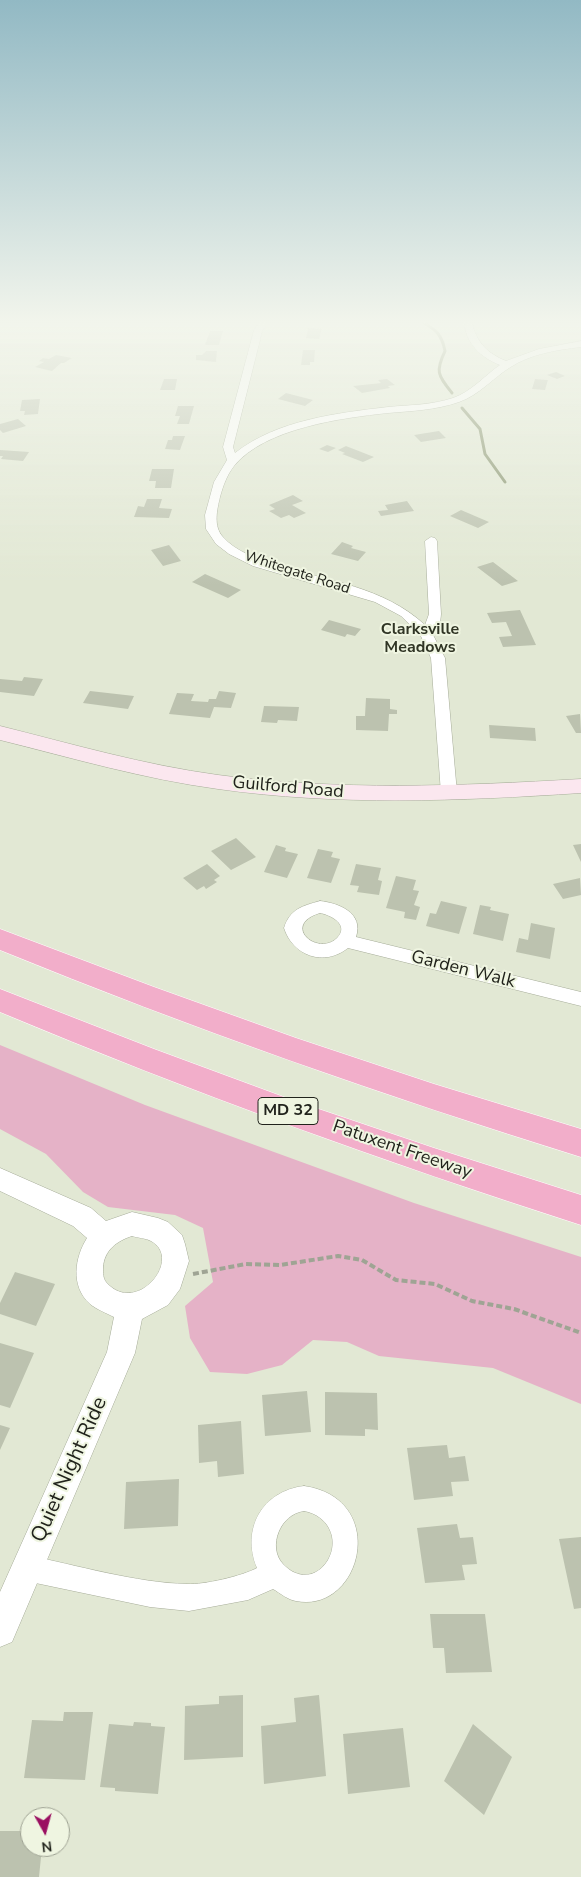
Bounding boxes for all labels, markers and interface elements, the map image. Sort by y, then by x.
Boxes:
street label: Whitegate Road [242,547,352,599]
district label: Clarksville Meadows [381,620,459,658]
street label: Guilford Road [231,772,345,804]
street label: Garden Walk [409,947,517,993]
road number: MD 32 [258,1098,318,1124]
street label: Patuxent Freeway [330,1116,474,1184]
street label: Quiet Night Ride [27,1393,113,1547]
north arrow [20,1807,70,1857]
text: N [40,1836,53,1856]

